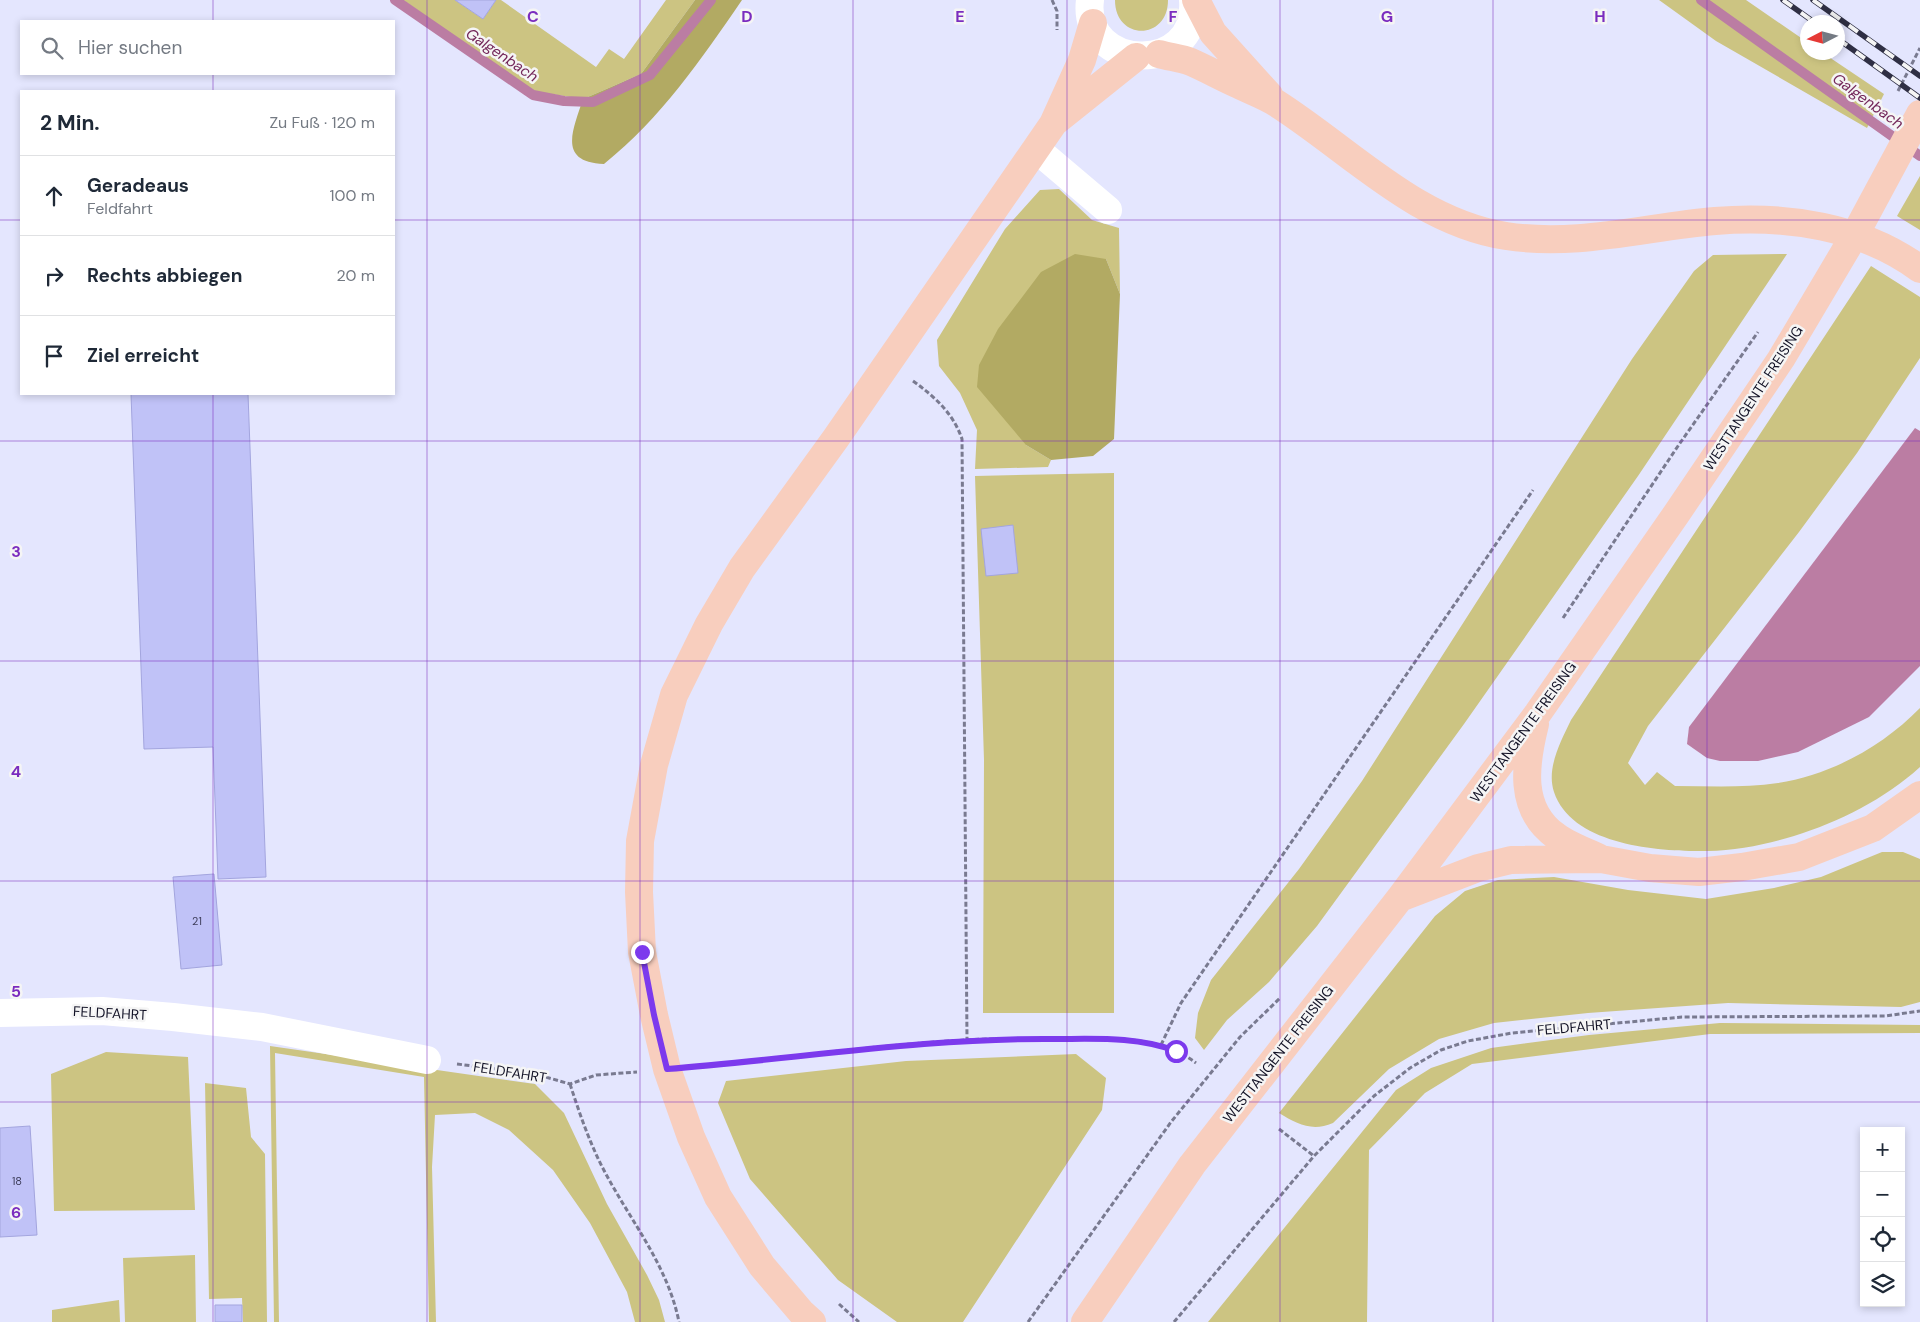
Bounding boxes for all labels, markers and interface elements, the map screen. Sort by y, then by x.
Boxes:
text: C [527,6,539,27]
text: D [741,6,753,27]
text: E [955,6,965,27]
text: F [1169,6,1178,27]
text: G [1381,6,1393,27]
text: H [1594,6,1606,27]
north arrow [1800,15,1845,60]
search box [20,20,395,75]
water label: Galgenbach [462,23,542,87]
icon: search [38,34,66,62]
text: Hier suchen [78,35,182,60]
water label: Galgenbach [1829,68,1908,134]
text: 2 Min. [40,109,100,137]
text: Zu Fuß · 120 m [269,112,375,133]
text: Geradeaus [87,173,189,198]
icon: ahead [40,182,68,210]
text: 100 m [330,185,375,206]
text: Feldfahrt [87,198,153,219]
icon: right [40,262,68,290]
text: Rechts abbiegen [87,263,242,288]
text: 20 m [336,265,375,286]
street label: WESTTANGENTE FREISING [1699,322,1807,474]
icon: arrive [40,342,68,370]
text: Ziel erreicht [87,343,199,368]
text: 3 [11,541,21,562]
street label: WESTTANGENTE FREISING [1466,658,1580,806]
text: 4 [11,761,21,782]
house number: 21 [192,914,202,928]
route end [631,941,654,964]
text: 5 [11,981,21,1002]
street label: WESTTANGENTE FREISING [1219,982,1337,1126]
street label: FELDFAHRT [73,1002,148,1024]
street label: FELDFAHRT [1536,1015,1612,1039]
route start [1165,1040,1188,1063]
street label: FELDFAHRT [472,1057,548,1087]
map controls [1860,1127,1905,1307]
button: + [1860,1127,1905,1172]
button: − [1860,1172,1905,1217]
house number: 18 [12,1174,22,1188]
text: 6 [11,1202,21,1223]
button: locate [1860,1217,1905,1262]
button: layers [1860,1262,1905,1307]

